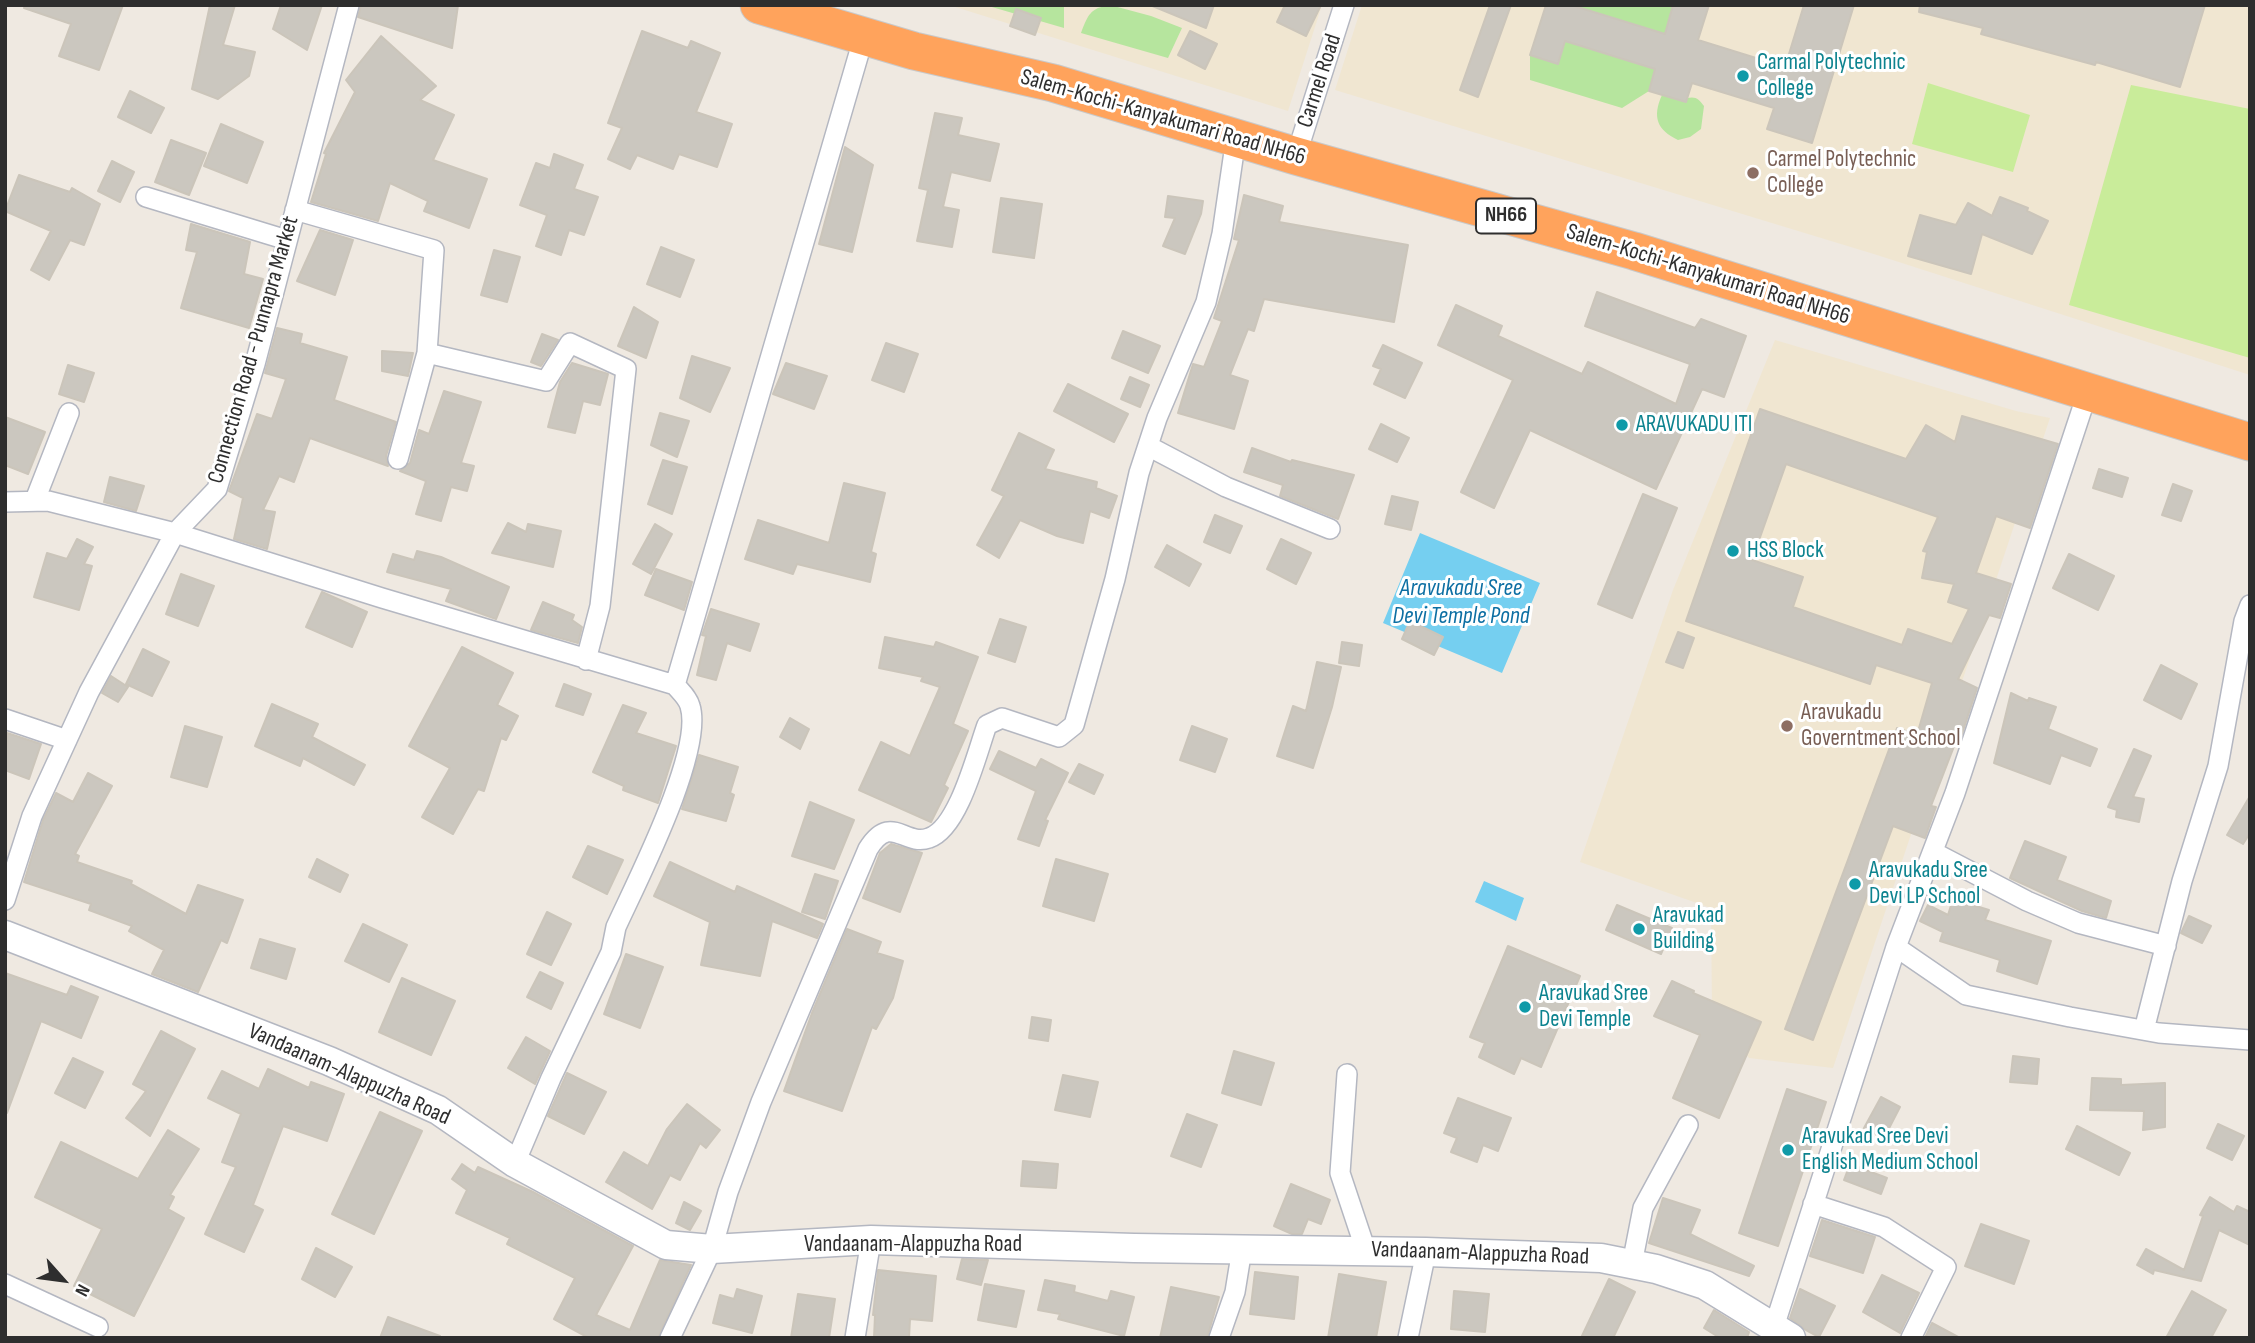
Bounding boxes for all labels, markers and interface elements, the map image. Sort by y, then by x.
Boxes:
street label: Carmel Road [1292,31,1348,131]
place label: Carmal Polytechnic College [1757,49,1906,103]
street label: Salem-Kochi-Kanyakumari Road NH66 [1017,64,1309,172]
marker: Carmal Polytechnic College [1735,68,1751,84]
place label: Carmel Polytechnic College [1767,146,1916,200]
marker: Carmel Polytechnic College [1745,165,1761,181]
road number: NH66 [1476,198,1536,234]
street label: Connection Road - Punnapra Market [203,213,305,487]
street label: Salem-Kochi-Kanyakumari Road NH66 [1563,219,1853,331]
place label: ARAVUKADU ITI [1636,411,1752,439]
marker: ARAVUKADU ITI [1614,417,1630,433]
place label: HSS Block [1747,537,1824,565]
marker: HSS Block [1725,543,1741,559]
water label: Aravukadu Sree Devi Temple Pond [1392,575,1530,631]
place label: Aravukadu Governtment School [1801,699,1960,753]
marker: Aravukadu Governtment School [1779,718,1795,734]
place label: Aravukadu Sree Devi LP School [1869,857,1988,911]
marker: Aravukadu Sree Devi LP School [1847,876,1863,892]
place label: Aravukad Building [1653,902,1724,956]
marker: Aravukad Building [1631,921,1647,937]
place label: Aravukad Sree Devi Temple [1539,980,1648,1034]
marker: Aravukad Sree Devi Temple [1517,999,1533,1015]
street label: Vandaanam-Alappuzha Road [244,1018,454,1132]
place label: Aravukad Sree Devi English Medium School [1802,1123,1978,1177]
marker: Aravukad Sree Devi English Medium School [1780,1142,1796,1158]
street label: Vandaanam-Alappuzha Road [804,1231,1022,1259]
street label: Vandaanam-Alappuzha Road [1371,1236,1589,1272]
north arrow [28,1245,98,1315]
text: N [69,1280,95,1300]

